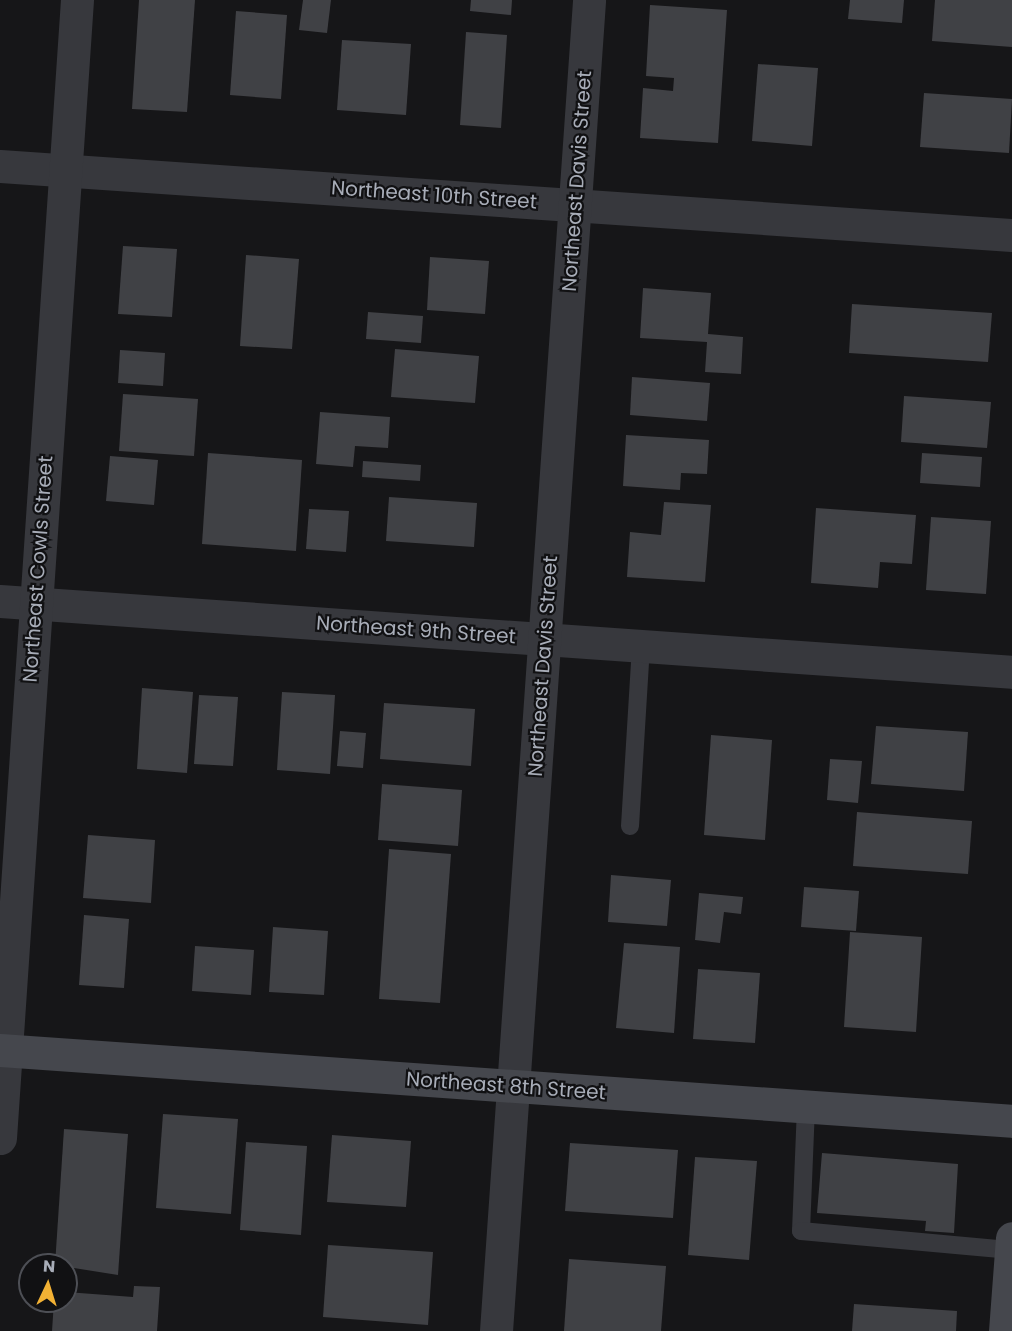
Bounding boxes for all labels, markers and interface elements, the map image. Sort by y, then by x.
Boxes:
street label: Northeast Davis Street [557,70,597,292]
street label: Northeast 10th Street [330,176,538,214]
street label: Northeast Cowls Street [18,455,58,683]
street label: Northeast Davis Street [523,555,563,777]
street label: Northeast 9th Street [315,611,517,649]
street label: Northeast 8th Street [405,1067,607,1105]
north arrow [18,1253,78,1313]
text: N [42,1255,56,1278]

